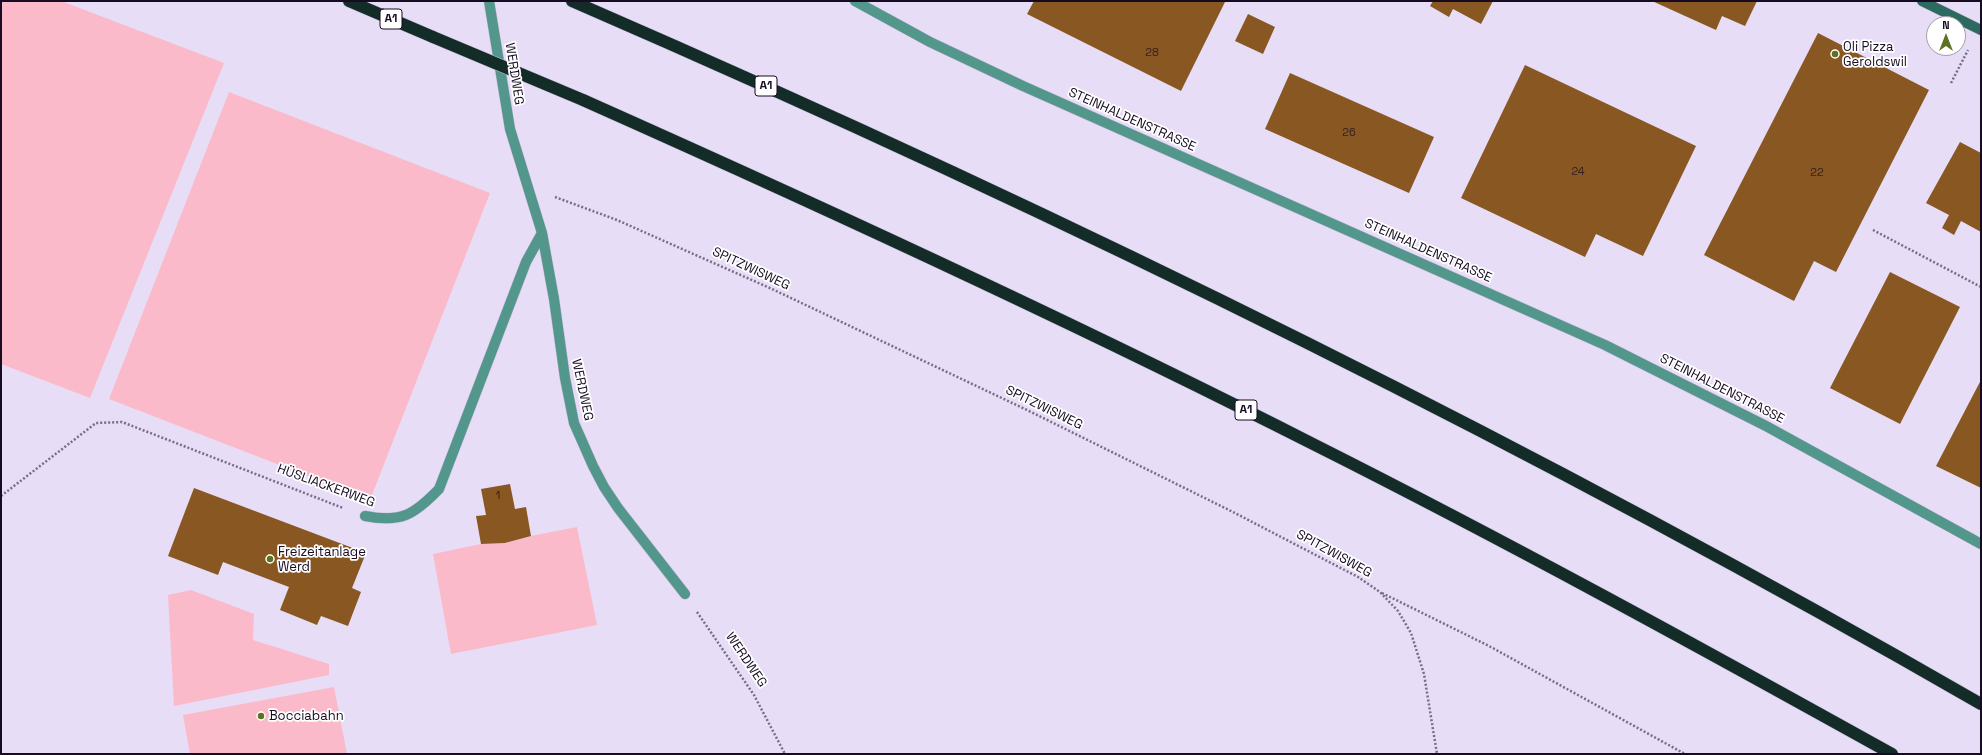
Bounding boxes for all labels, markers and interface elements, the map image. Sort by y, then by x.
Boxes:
road number: A1 [380,9,402,29]
north arrow [1926,16,1966,56]
text: N [1942,18,1950,32]
place label: Oli Pizza Geroldswil [1843,39,1907,70]
street label: WERDWEG [501,42,527,106]
house number: 28 [1145,46,1159,60]
marker: Oli Pizza Geroldswil [1830,49,1840,59]
road number: A1 [755,76,777,96]
street label: STEINHALDENSTRASSE [1066,85,1198,155]
house number: 26 [1342,126,1356,140]
house number: 24 [1571,165,1585,179]
house number: 22 [1810,166,1824,180]
street label: STEINHALDENSTRASSE [1362,216,1494,286]
street label: SPITZWISWEG [710,244,792,294]
street label: STEINHALDENSTRASSE [1657,351,1787,427]
street label: WERDWEG [568,358,596,422]
street label: SPITZWISWEG [1003,383,1085,433]
road number: A1 [1235,400,1257,420]
street label: HÜSLIACKERWEG [275,461,377,511]
house number: 1 [496,489,500,503]
street label: SPITZWISWEG [1294,527,1374,581]
place label: Freizeitanlage Werd [278,544,366,575]
marker: Freizeitanlage Werd [265,554,275,564]
street label: WERDWEG [722,630,770,690]
place label: Bocciabahn [269,708,344,724]
marker: Bocciabahn [256,711,266,721]

